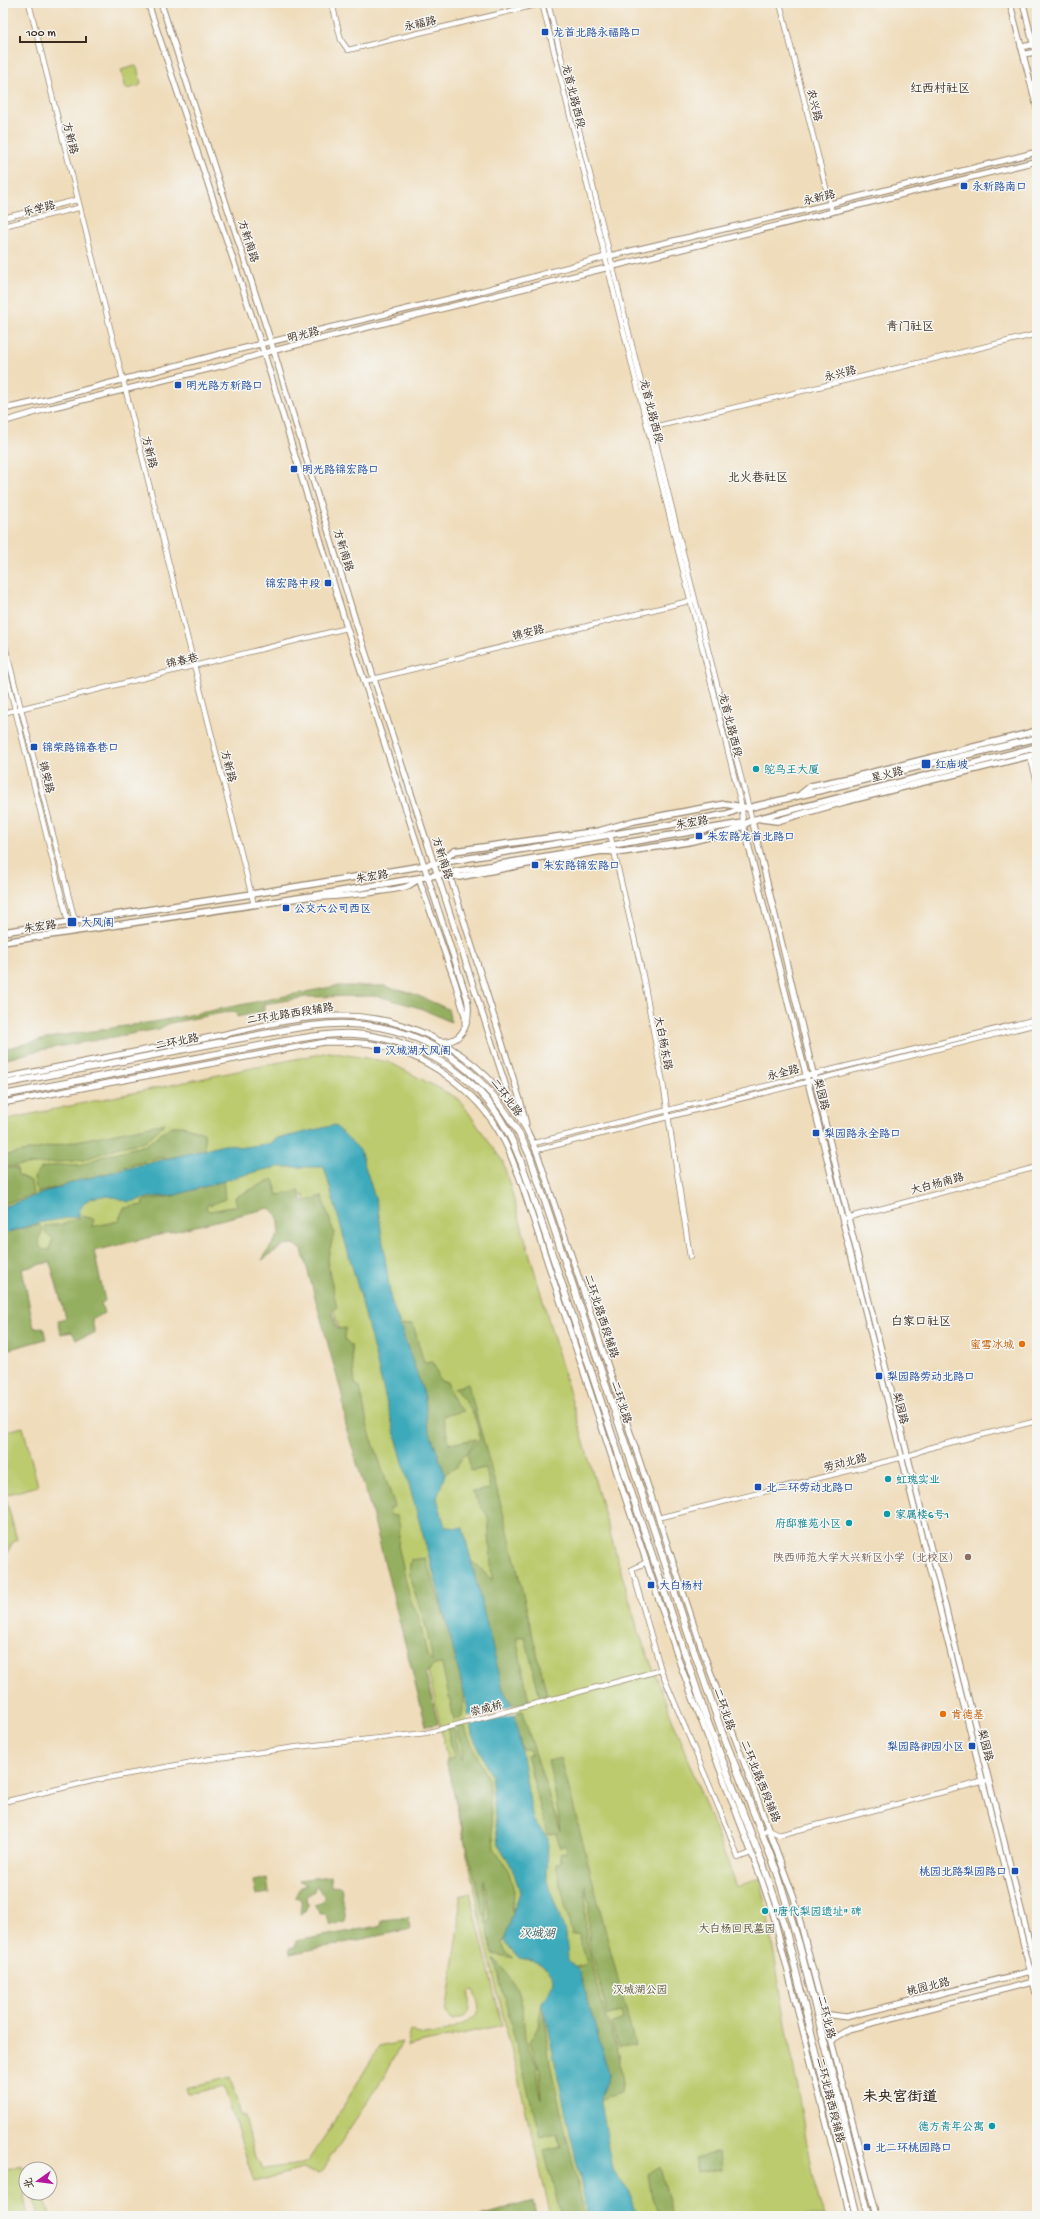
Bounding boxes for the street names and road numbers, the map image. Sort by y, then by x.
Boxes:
street label: 永福路 [403,14,438,35]
street label: 龙首北路西段 [558,63,587,130]
street label: 农兴路 [803,88,824,123]
street label: 方新路 [59,121,80,156]
street label: 永新路 [802,188,837,209]
street label: 乐学路 [22,198,57,220]
street label: 方新南路 [235,218,262,264]
street label: 明光路 [286,325,321,346]
street label: 永兴路 [823,364,858,385]
street label: 龙首北路西段 [636,378,665,445]
street label: 方新路 [138,435,159,470]
street label: 方新南路 [330,527,356,573]
street label: 锦安路 [511,623,546,644]
street label: 锦春巷 [165,651,200,672]
street label: 龙首北路西段 [715,692,744,759]
street label: 方新路 [217,749,238,784]
street label: 锦荣路 [35,760,56,795]
street label: 星火路 [870,765,905,786]
street label: 朱宏路 [675,814,710,832]
street label: 方新南路 [429,835,456,881]
street label: 朱宏路 [355,868,390,886]
street label: 朱宏路 [23,919,57,936]
street label: 二环北路西段辅路 [246,1001,335,1028]
street label: 大白杨东路 [651,1015,674,1072]
street label: 二环北路 [154,1032,200,1053]
street label: 永全路 [766,1063,801,1084]
street label: 二环北路 [487,1076,524,1119]
street label: 梨园路 [810,1077,832,1112]
street label: 大白杨南路 [909,1170,966,1198]
street label: 二环北路西段辅路 [581,1273,620,1360]
street label: 二环北路 [608,1380,634,1425]
street label: 梨园路 [889,1391,911,1426]
street label: 劳动北路 [822,1452,868,1475]
street label: 二环北路 [710,1687,737,1732]
street label: 崇威桥 [469,1699,504,1720]
street label: 梨园路 [974,1728,996,1763]
street label: 二环北路西段辅路 [737,1738,782,1825]
street label: 桃园北路 [905,1975,951,1999]
street label: 二环北路 [814,1994,837,2040]
street label: 二环北路西段辅路 [813,2056,846,2145]

